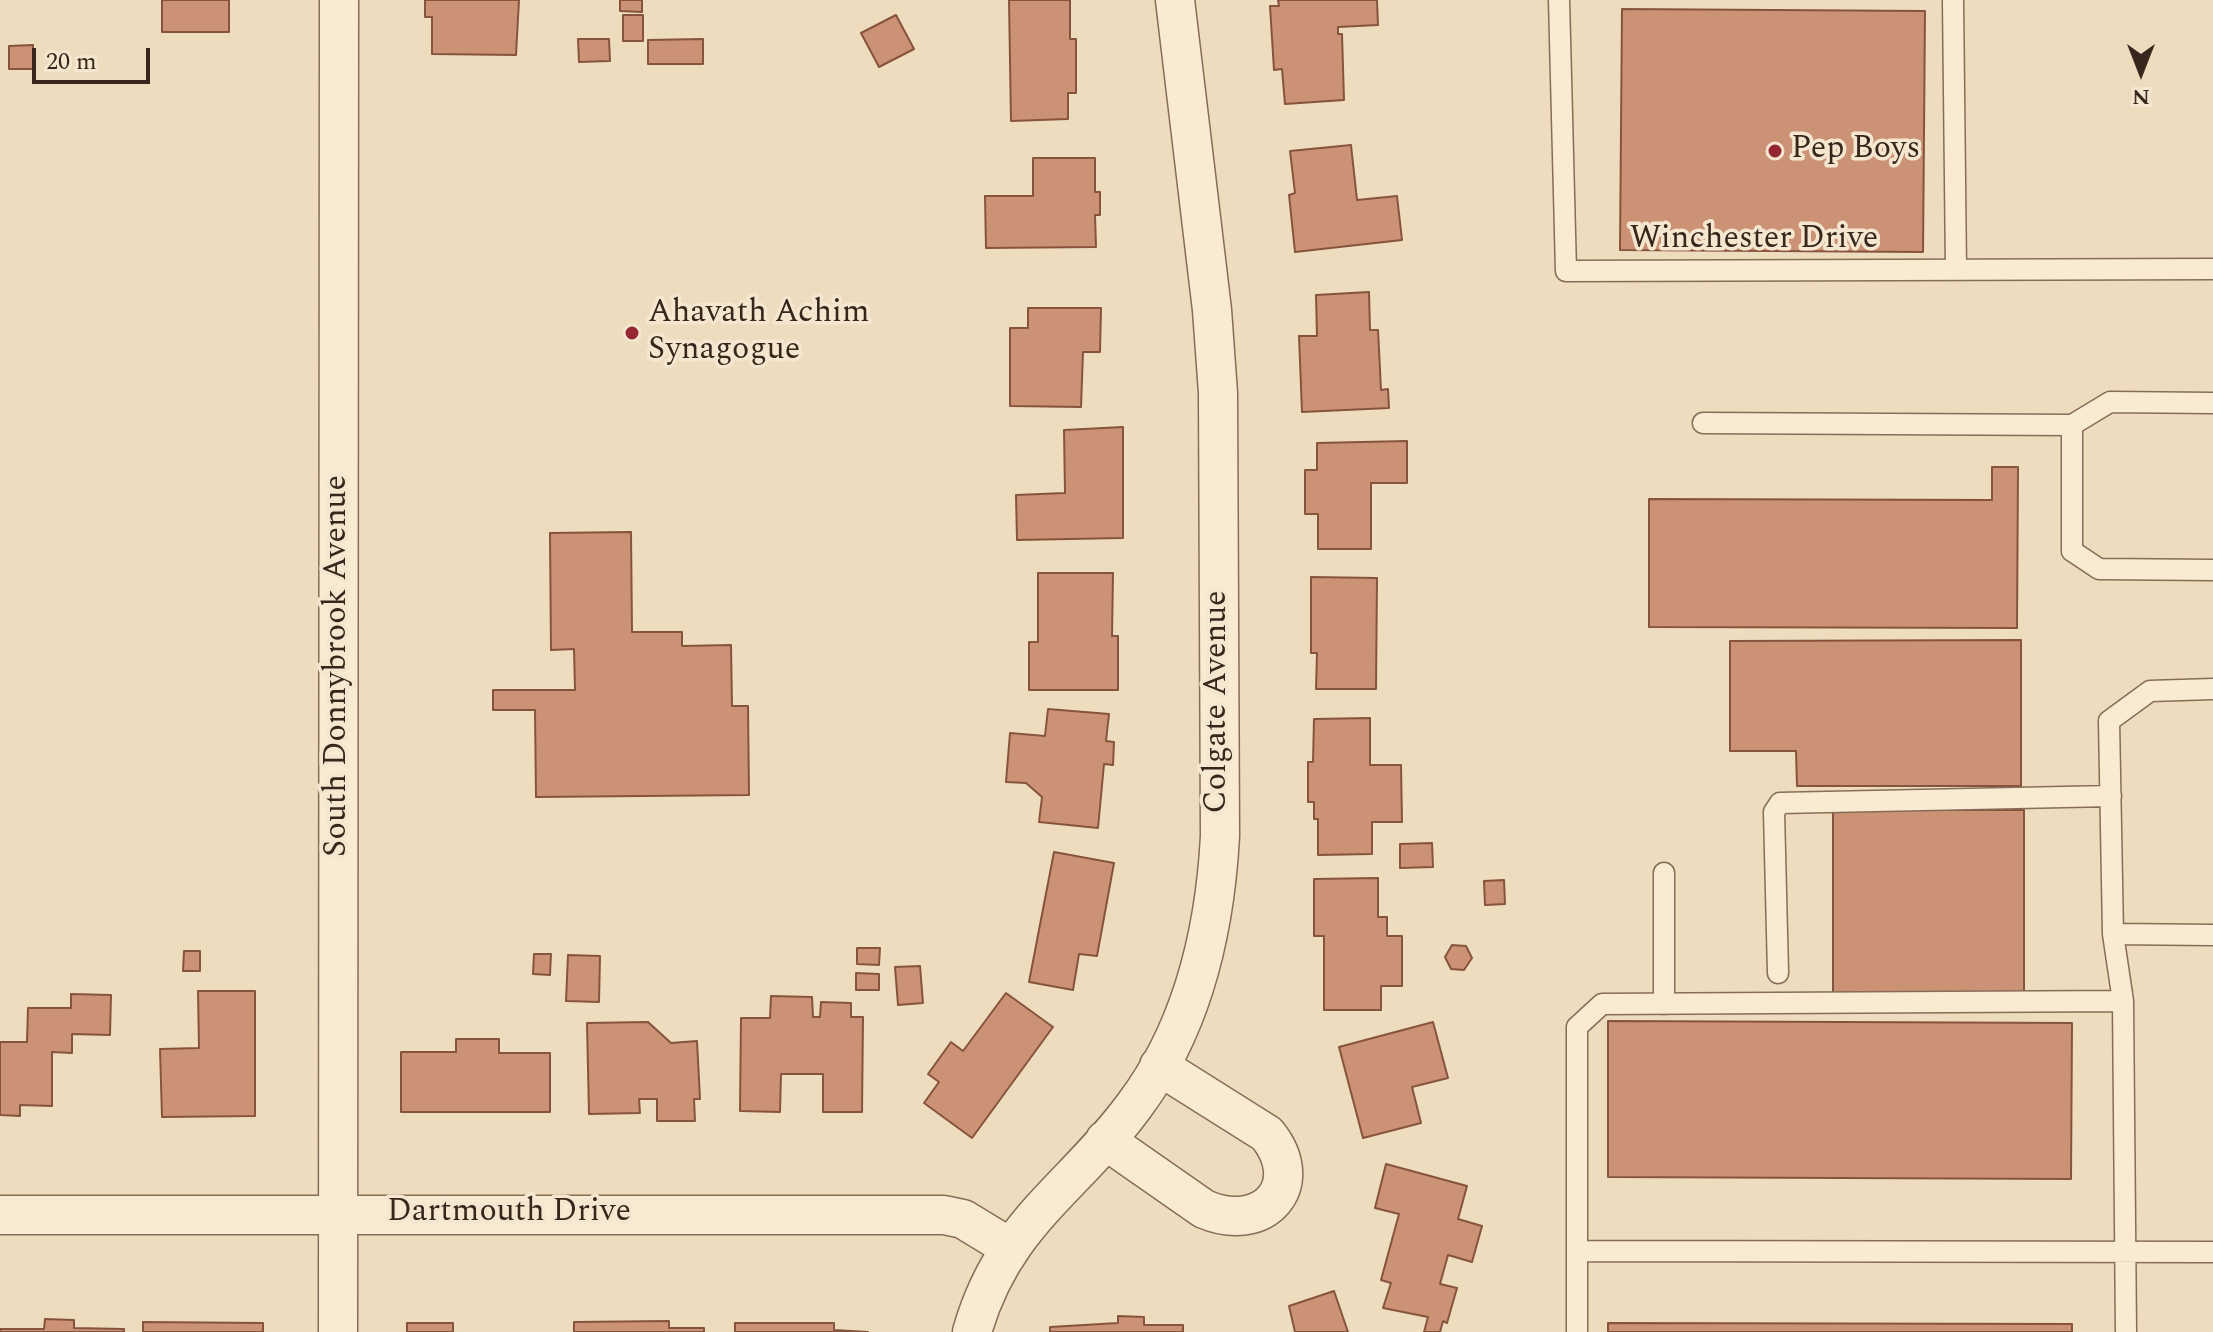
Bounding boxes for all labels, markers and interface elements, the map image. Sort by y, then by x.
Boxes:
scale bar [36,32,154,82]
north arrow [2101,32,2181,112]
text: 20 m [46,44,97,80]
text: N [2132,80,2150,113]
place label: Pep Boys [1791,132,1920,170]
marker: Pep Boys [1766,142,1784,160]
street label: Winchester Drive [1630,222,1878,260]
place label: Ahavath Achim Synagogue [648,296,869,371]
marker: Ahavath Achim Synagogue [623,324,641,342]
street label: South Donnybrook Avenue [320,475,358,857]
street label: Colgate Avenue [1200,590,1238,814]
street label: Dartmouth Drive [387,1195,631,1233]

